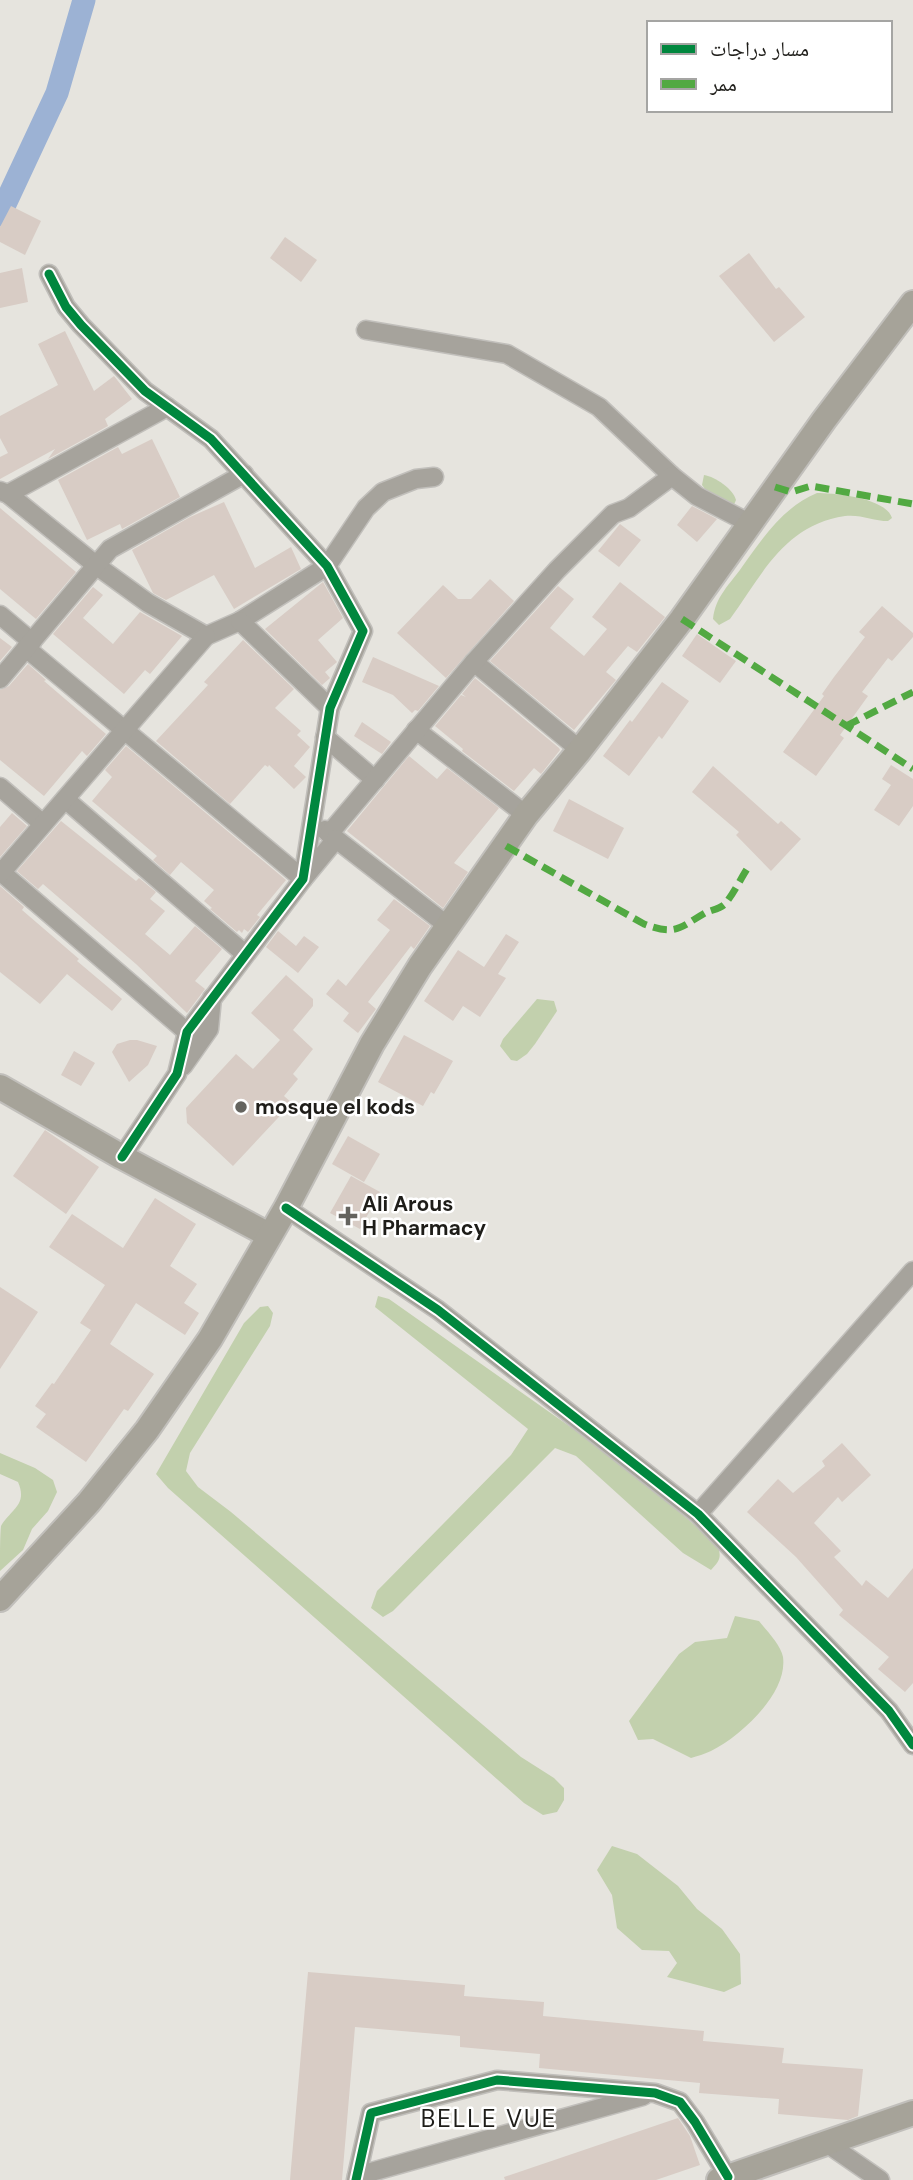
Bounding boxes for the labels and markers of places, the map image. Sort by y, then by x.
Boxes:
place label: mosque el kods [255,1093,415,1121]
marker: mosque el kods [233,1099,249,1115]
place label: Ali Arous H Pharmacy [362,1190,487,1242]
marker: Ali Arous H Pharmacy [340,1208,356,1224]

